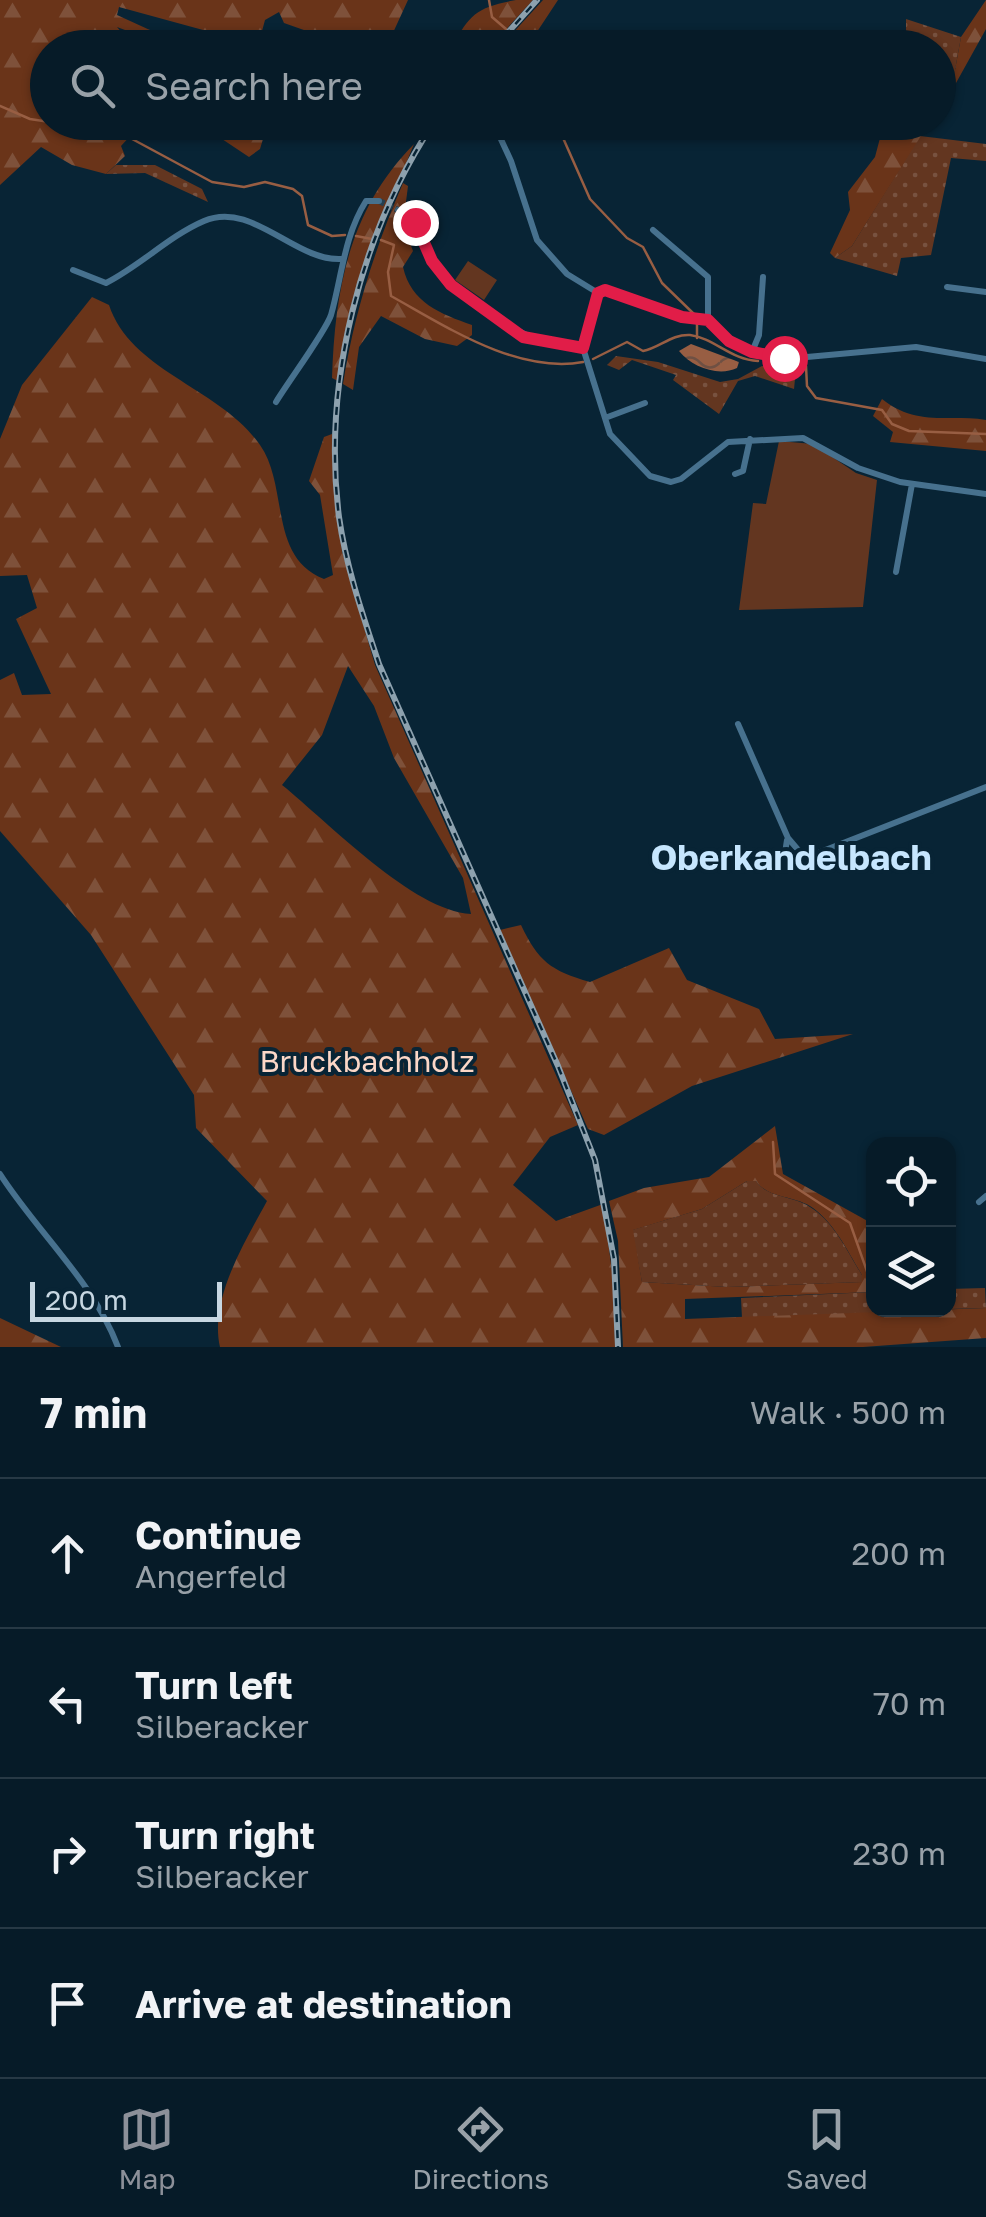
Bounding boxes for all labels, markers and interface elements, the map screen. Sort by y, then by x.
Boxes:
search box [30,30,956,140]
icon: search [65,58,120,113]
text: Search here [145,63,363,108]
route end [393,200,439,246]
route start [762,336,808,382]
district label: Oberkandelbach [650,836,932,878]
park label: Bruckbachholz [259,1043,475,1079]
map controls [866,1137,956,1317]
button: locate [866,1137,956,1227]
button: layers [866,1227,956,1317]
scale bar [30,1277,222,1322]
text: 200 m [45,1283,128,1316]
text: 7 min [40,1387,147,1437]
text: Walk · 500 m [750,1393,946,1431]
text: Continue [135,1512,301,1557]
icon: ahead [40,1526,95,1581]
text: 200 m [851,1534,946,1572]
text: Angerfeld [135,1557,287,1595]
text: Turn left [135,1662,293,1707]
icon: left [40,1676,95,1731]
text: 70 m [873,1684,946,1722]
text: Silberacker [135,1707,309,1745]
text: Turn right [135,1812,315,1857]
icon: right [40,1826,95,1881]
text: 230 m [853,1834,946,1872]
text: Silberacker [135,1857,309,1895]
icon: arrive [40,1976,95,2031]
text: Arrive at destination [135,1981,512,2026]
tab: Map [118,2102,176,2195]
tab: Directions [412,2102,549,2195]
tab: Saved [786,2102,868,2195]

